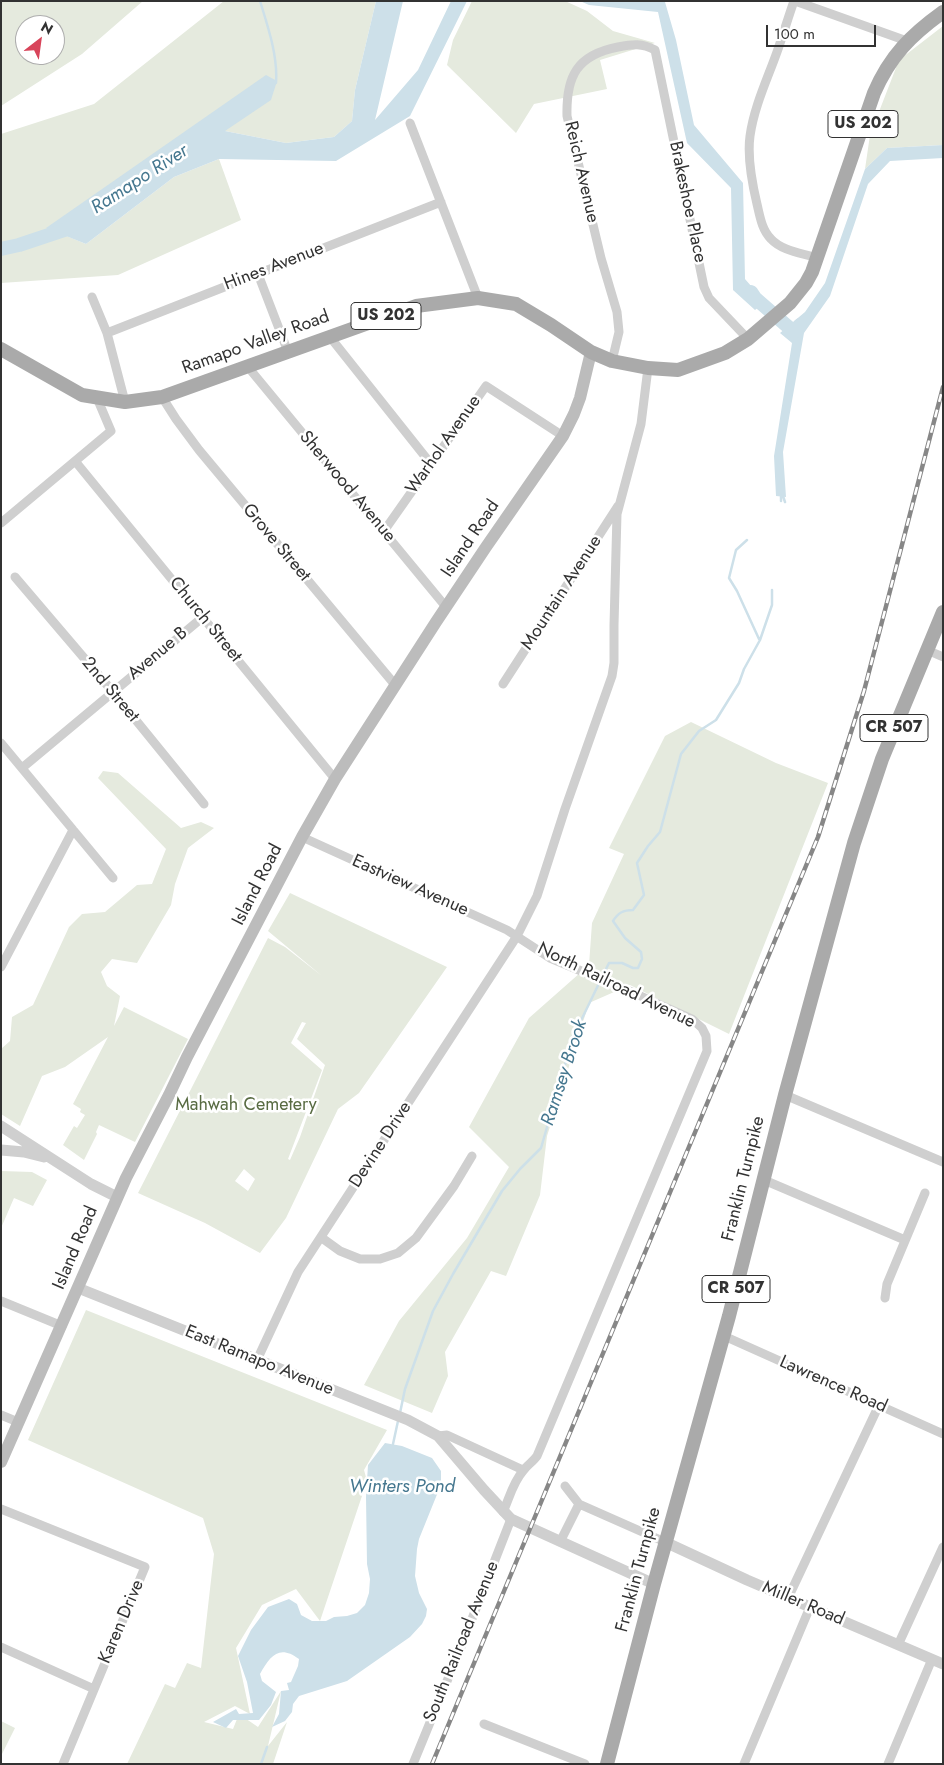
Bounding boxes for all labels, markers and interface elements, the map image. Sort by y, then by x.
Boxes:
north arrow [15,15,65,65]
scale bar [769,15,879,47]
text: N [37,16,57,39]
text: 100 m [774,23,815,45]
road number: US 202 [828,110,898,138]
street label: Reich Avenue [559,119,603,225]
street label: Brakeshoe Place [664,139,710,265]
water label: Ramapo River [87,140,193,220]
street label: Hines Avenue [221,238,327,296]
road number: US 202 [351,302,421,330]
street label: Ramapo Valley Road [179,306,333,380]
street label: Warhol Avenue [402,391,486,499]
street label: Sherwood Avenue [294,427,400,547]
street label: Island Road [437,496,505,582]
street label: Grove Street [237,500,315,586]
street label: Mountain Avenue [517,532,607,654]
street label: Church Street [164,573,246,667]
street label: Avenue B [124,623,192,685]
street label: 2nd Street [77,653,143,727]
road number: CR 507 [860,714,928,741]
street label: Island Road [228,841,288,929]
street label: Eastview Avenue [348,851,472,921]
street label: North Railroad Avenue [534,938,698,1034]
water label: Ramsey Brook [537,1017,593,1129]
park label: Mahwah Cemetery [175,1095,317,1117]
street label: Devine Drive [345,1098,417,1192]
street label: Franklin Turnpike [718,1114,770,1244]
street label: Island Road [49,1203,103,1293]
road number: CR 507 [702,1276,770,1302]
street label: East Ramapo Avenue [181,1321,337,1401]
street label: Lawrence Road [776,1352,890,1418]
water label: Winters Pond [349,1476,455,1498]
street label: Franklin Turnpike [612,1505,666,1635]
street label: South Railroad Avenue [420,1558,504,1726]
street label: Karen Drive [95,1577,149,1667]
street label: Miller Road [759,1577,847,1631]

